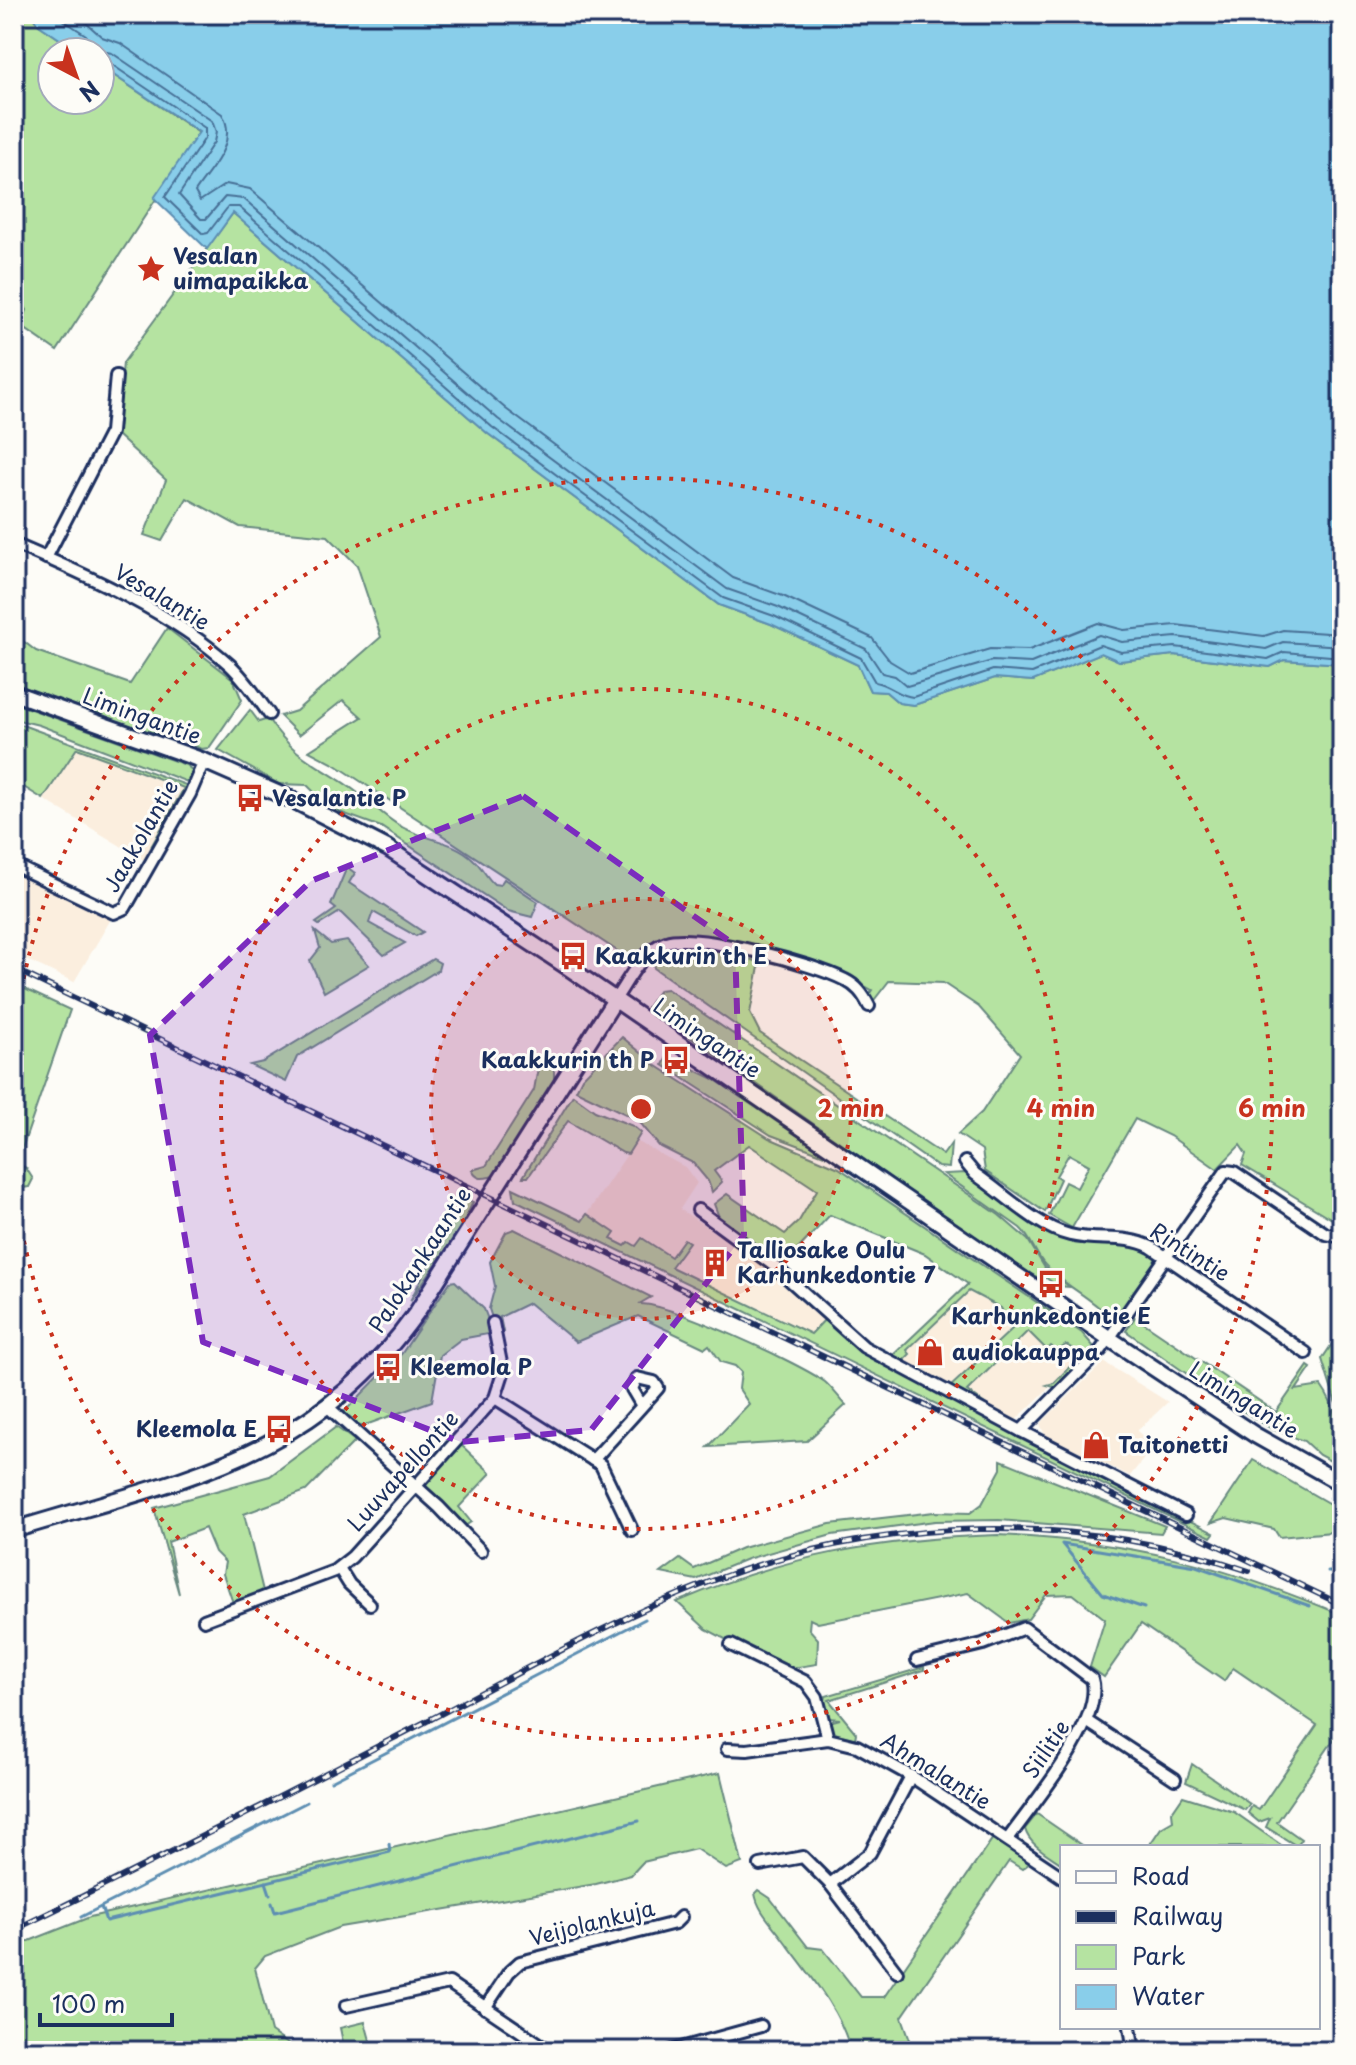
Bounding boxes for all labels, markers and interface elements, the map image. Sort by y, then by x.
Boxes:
north arrow [36,36,116,116]
text: N [73,74,108,110]
place label: Vesalan uimapaikka [173,238,308,296]
place icon: Vesalan uimapaikka [136,254,166,284]
street label: Vesalantie [109,554,217,637]
street label: Limingantie [79,678,206,751]
street label: Jaakolantie [94,773,185,898]
place label: Vesalantie P [272,780,406,813]
bus stop icon: Vesalantie P [235,783,265,813]
place label: Kaakkurin th E [595,938,767,971]
bus stop icon: Kaakkurin th E [558,941,588,971]
street label: Limingantie [647,988,768,1085]
place label: Kaakkurin th P [481,1042,654,1075]
bus stop icon: Kaakkurin th P [661,1045,691,1075]
text: 2 min [817,1089,885,1125]
text: 4 min [1027,1089,1095,1125]
text: 6 min [1238,1089,1306,1125]
centre of rings [627,1095,655,1123]
street label: Palokankaantie [359,1180,478,1339]
street label: Rintintie [1144,1213,1237,1288]
place label: Talliosake Oulu Karhunkedontie 7 [737,1232,936,1290]
building icon: Talliosake Oulu Karhunkedontie 7 [700,1248,730,1278]
bus stop icon: Karhunkedontie E [1036,1269,1066,1299]
place label: Karhunkedontie E [951,1298,1151,1331]
place label: audiokauppa [952,1334,1100,1367]
shop icon: audiokauppa [915,1337,945,1367]
place label: Kleemola P [410,1349,532,1382]
bus stop icon: Kleemola P [373,1352,403,1382]
street label: Limingantie [1184,1352,1306,1446]
street label: Luuvapellontie [338,1402,465,1538]
place label: Kleemola E [136,1411,257,1444]
bus stop icon: Kleemola E [264,1414,294,1444]
place label: Taitonetti [1118,1427,1229,1460]
shop icon: Taitonetti [1081,1430,1111,1460]
street label: Siilitie [1013,1712,1076,1784]
street label: Ahmalantie [875,1723,998,1817]
legend [1060,1845,1320,2029]
text: Road [1132,1857,1190,1893]
street label: Veijolankuja [525,1890,658,1953]
text: Railway [1132,1897,1223,1933]
text: Park [1132,1937,1186,1973]
scale bar [40,1977,172,2027]
text: Water [1132,1977,1205,2013]
text: 100 m [52,1985,125,2021]

